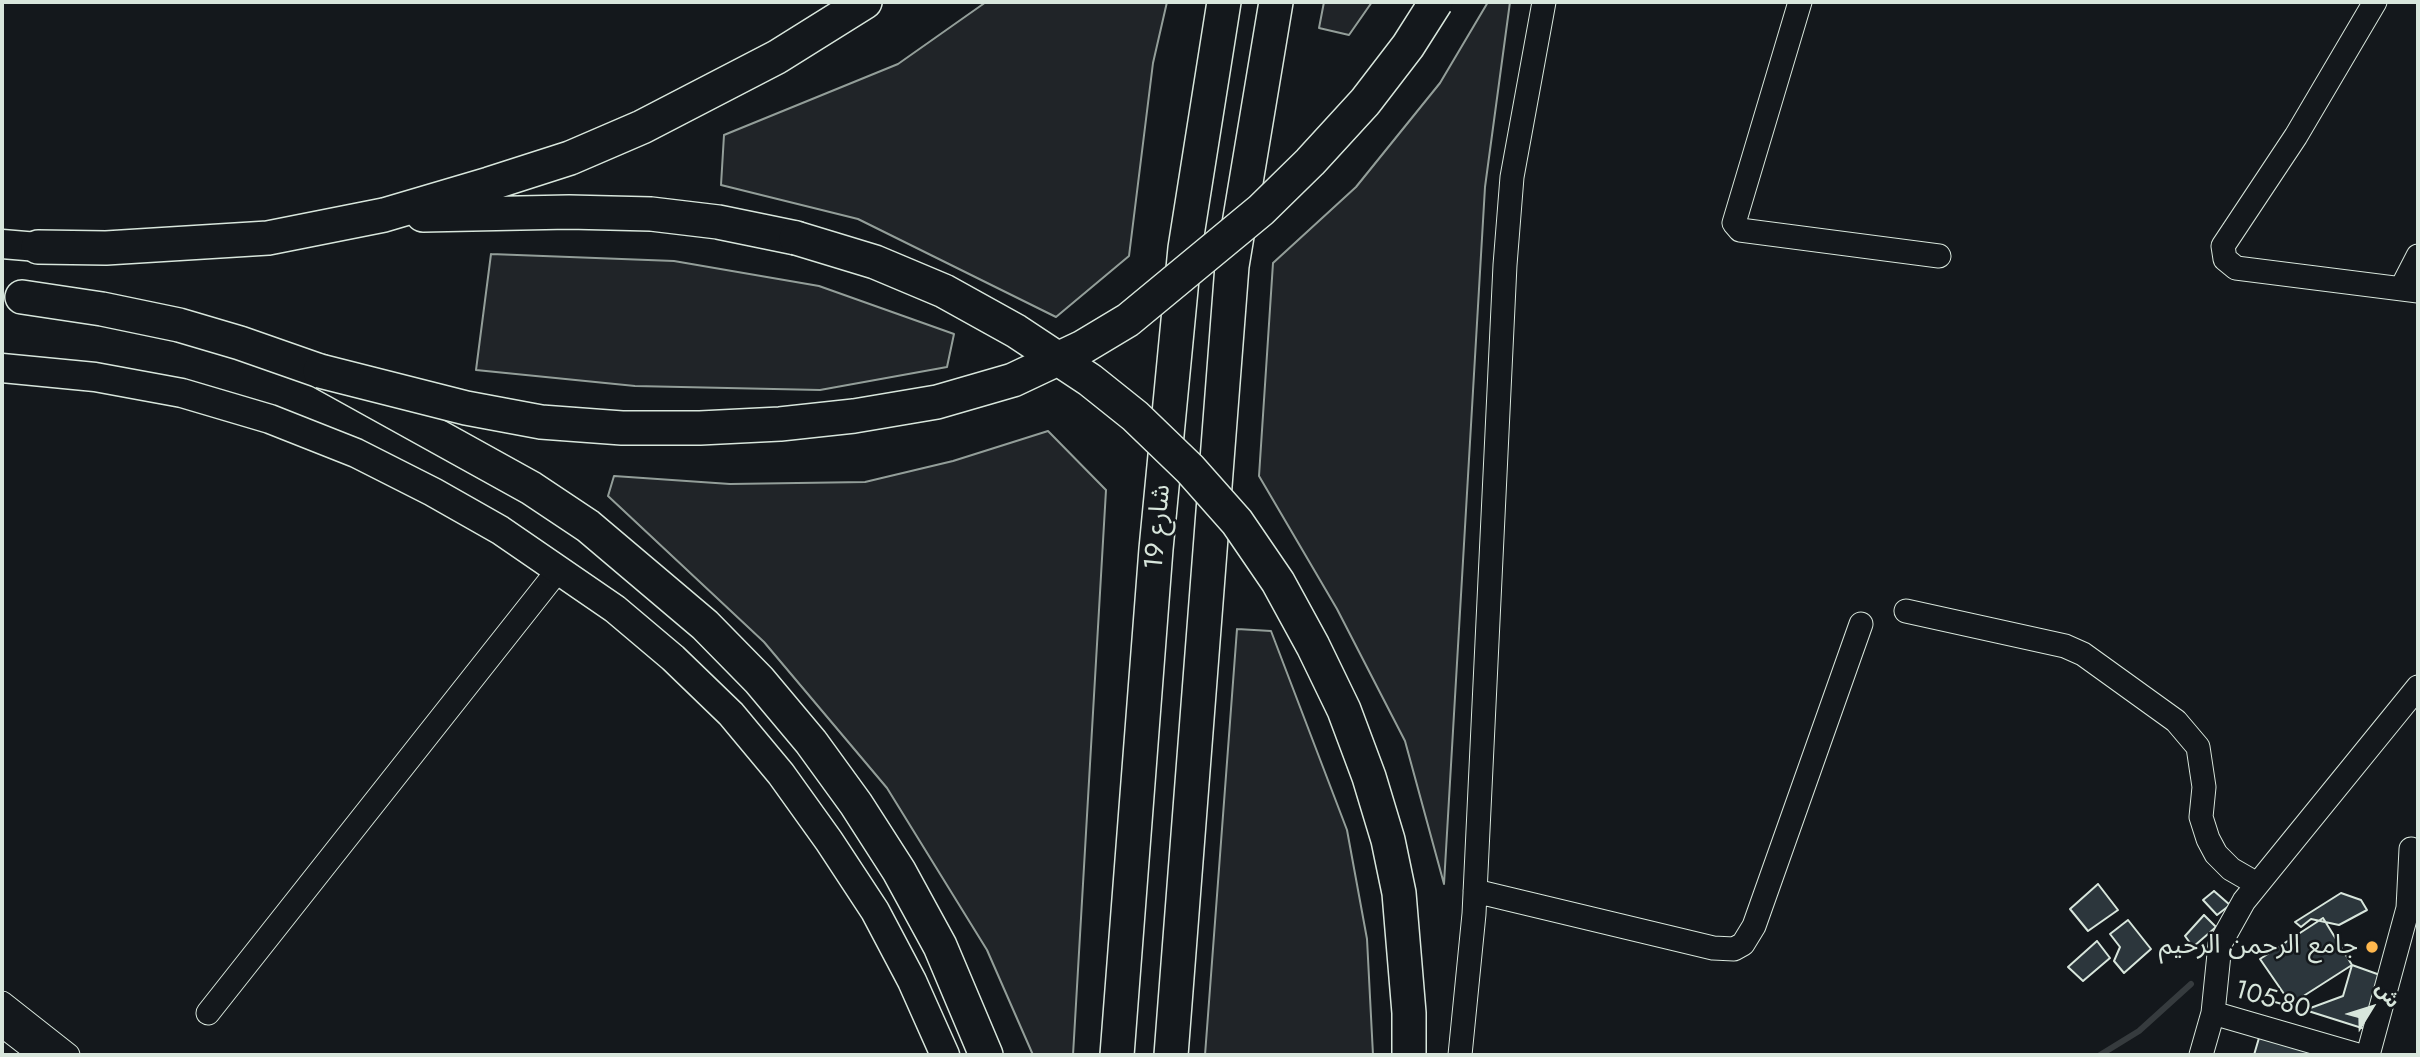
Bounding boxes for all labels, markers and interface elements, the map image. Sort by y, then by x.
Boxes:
street label: شارع 19 [1140,483,1178,571]
place label: جامع الرحمن الرحيم [2159,931,2358,963]
marker: جامع الرحمن الرحيم [2364,939,2380,955]
north arrow [2336,973,2406,1043]
street label: 105-80 [2231,975,2313,1027]
text: ش [2369,976,2407,1013]

